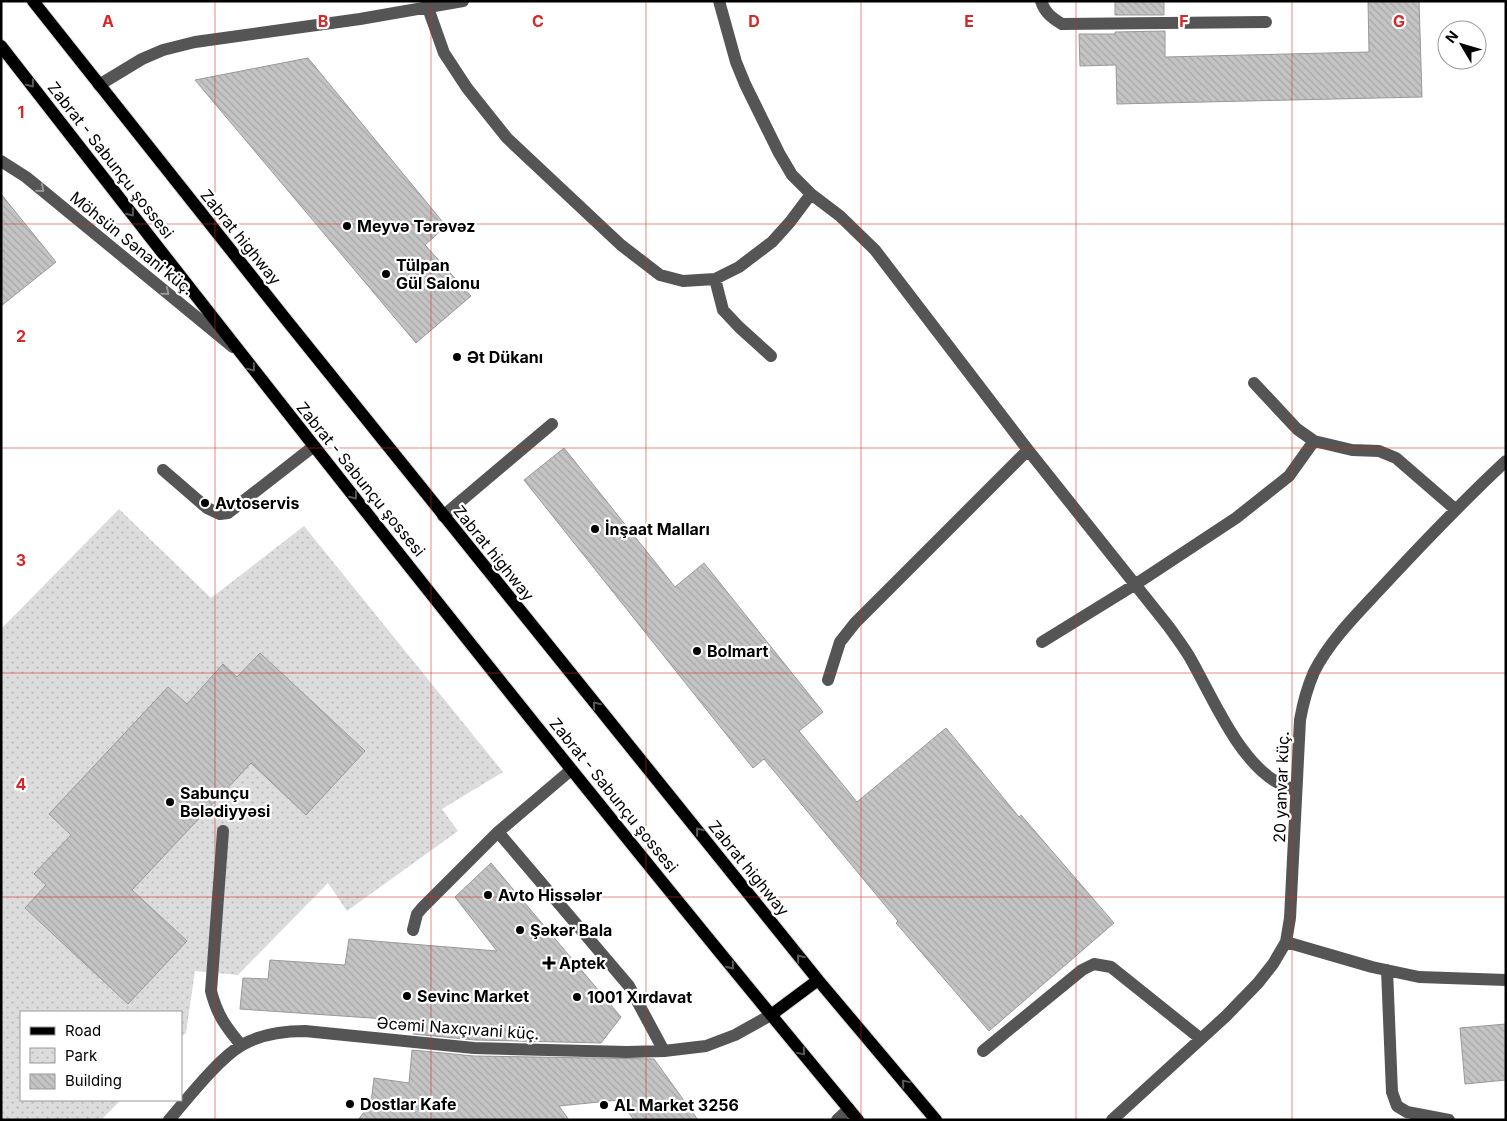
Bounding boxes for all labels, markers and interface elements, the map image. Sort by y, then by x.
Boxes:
text: A [102,11,114,31]
text: B [318,11,328,31]
text: C [532,11,544,31]
text: D [748,11,760,31]
text: E [964,11,974,31]
text: F [1179,11,1189,31]
text: G [1393,11,1405,31]
north arrow [1437,20,1487,70]
text: N [1441,27,1461,46]
one-way arrow [26,78,34,87]
street label: Zabrat - Sabunçu şossesi [44,78,178,242]
text: 1 [18,102,24,122]
one-way arrow [35,183,44,192]
street label: Zabrat highway [196,185,286,289]
street label: Möhsün Sənani küç. [66,187,198,299]
one-way arrow [125,207,134,217]
place label: Meyvə Tərəvəz [357,216,475,236]
marker: Meyvə Tərəvəz [341,220,353,232]
place label: Tülpan Gül Salonu [396,255,480,293]
marker: Tülpan Gül Salonu [380,268,392,280]
one-way arrow [160,287,169,295]
text: 2 [16,326,26,346]
place label: Ət Dükanı [467,347,543,367]
marker: Ət Dükanı [451,351,463,363]
one-way arrow [247,363,256,372]
street label: Zabrat - Sabunçu şossesi [292,398,430,560]
one-way arrow [348,490,357,499]
place label: Avtoservis [215,493,299,513]
marker: Avtoservis [199,497,211,509]
street label: Zabrat highway [449,501,539,605]
place label: İnşaat Malları [605,519,710,539]
marker: İnşaat Malları [589,523,601,535]
text: 3 [16,550,26,570]
place label: Bolmart [707,641,768,661]
marker: Bolmart [691,645,703,657]
one-way arrow [594,702,602,711]
street label: Zabrat - Sabunçu şossesi [545,714,683,876]
street label: 20 yanvar küç. [1269,731,1293,843]
text: 4 [16,774,27,794]
place label: Sabunçu Bələdiyyəsi [180,783,270,821]
marker: Sabunçu Bələdiyyəsi [164,796,176,808]
street label: Zabrat highway [704,816,794,920]
one-way arrow [695,828,704,837]
place label: Avto Hissələr [498,885,603,905]
marker: Avto Hissələr [482,889,494,901]
place label: Şəkər Bala [530,920,612,940]
marker: Şəkər Bala [514,924,526,936]
place label: Aptek [559,953,606,973]
one-way arrow [798,955,806,964]
marker: Aptek [543,957,555,969]
one-way arrow [726,960,735,969]
place label: Sevinc Market [417,986,529,1006]
place label: 1001 Xırdavat [587,987,692,1007]
marker: Sevinc Market [401,990,413,1002]
marker: 1001 Xırdavat [571,991,583,1003]
legend [20,1011,182,1101]
street label: Əcəmi Naxçıvani küç. [376,1012,540,1044]
text: Road [65,1021,101,1040]
text: Park [65,1046,98,1065]
one-way arrow [796,1046,804,1055]
text: Building [65,1071,122,1090]
one-way arrow [901,1079,910,1088]
place label: Dostlar Kafe [360,1094,457,1114]
place label: AL Market 3256 [614,1095,739,1115]
marker: Dostlar Kafe [344,1098,356,1110]
marker: AL Market 3256 [598,1099,610,1111]

